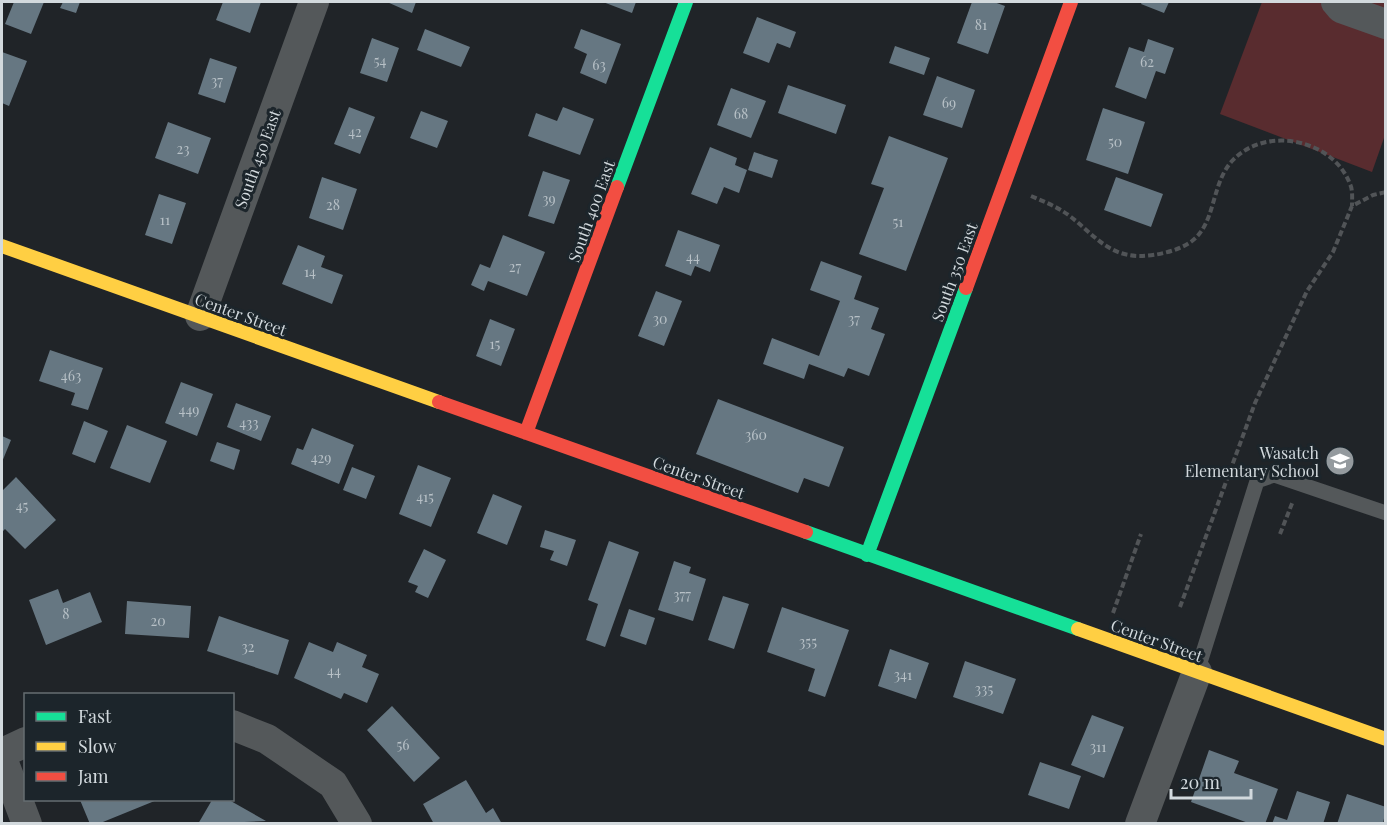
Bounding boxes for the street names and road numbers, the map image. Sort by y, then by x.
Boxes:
street label: South 450 East [229,106,285,211]
street label: South 400 East [563,157,619,265]
street label: South 350 East [926,219,982,324]
street label: Center Street [192,288,290,340]
street label: Center Street [650,451,748,503]
street label: Center Street [1108,614,1206,666]

